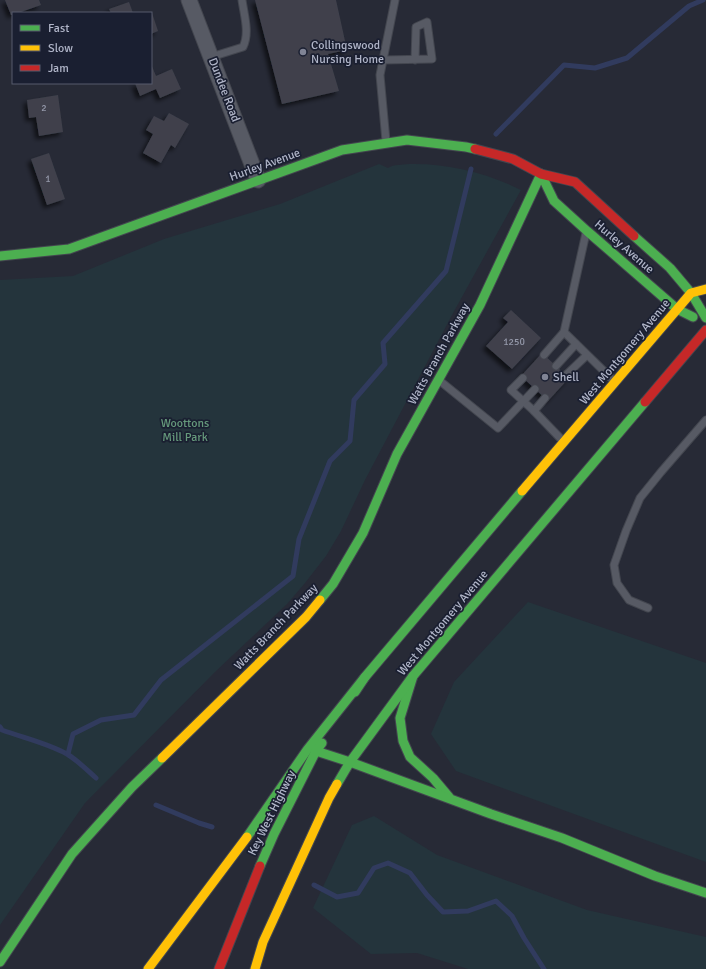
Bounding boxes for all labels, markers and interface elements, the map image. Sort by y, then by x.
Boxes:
legend [12,12,152,84]
text: Fast [48,21,69,36]
place label: Collingswood Nursing Home [311,38,384,67]
text: Slow [48,41,73,56]
marker: Collingswood Nursing Home [298,47,308,57]
street label: Dundee Road [205,56,243,124]
text: Jam [48,61,69,76]
house number: 2 [41,102,47,114]
street label: Hurley Avenue [228,145,302,185]
house number: 1 [45,173,51,185]
street label: Hurley Avenue [591,217,657,277]
street label: West Montgomery Avenue [576,296,674,408]
street label: Watts Branch Parkway [405,300,473,408]
house number: 1250 [503,336,525,348]
place label: Shell [553,370,580,385]
marker: Shell [540,372,550,382]
park label: Woottons Mill Park [161,416,209,445]
street label: West Montgomery Avenue [394,567,492,679]
street label: Watts Branch Parkway [231,580,321,673]
street label: Key West Highway [245,768,299,858]

